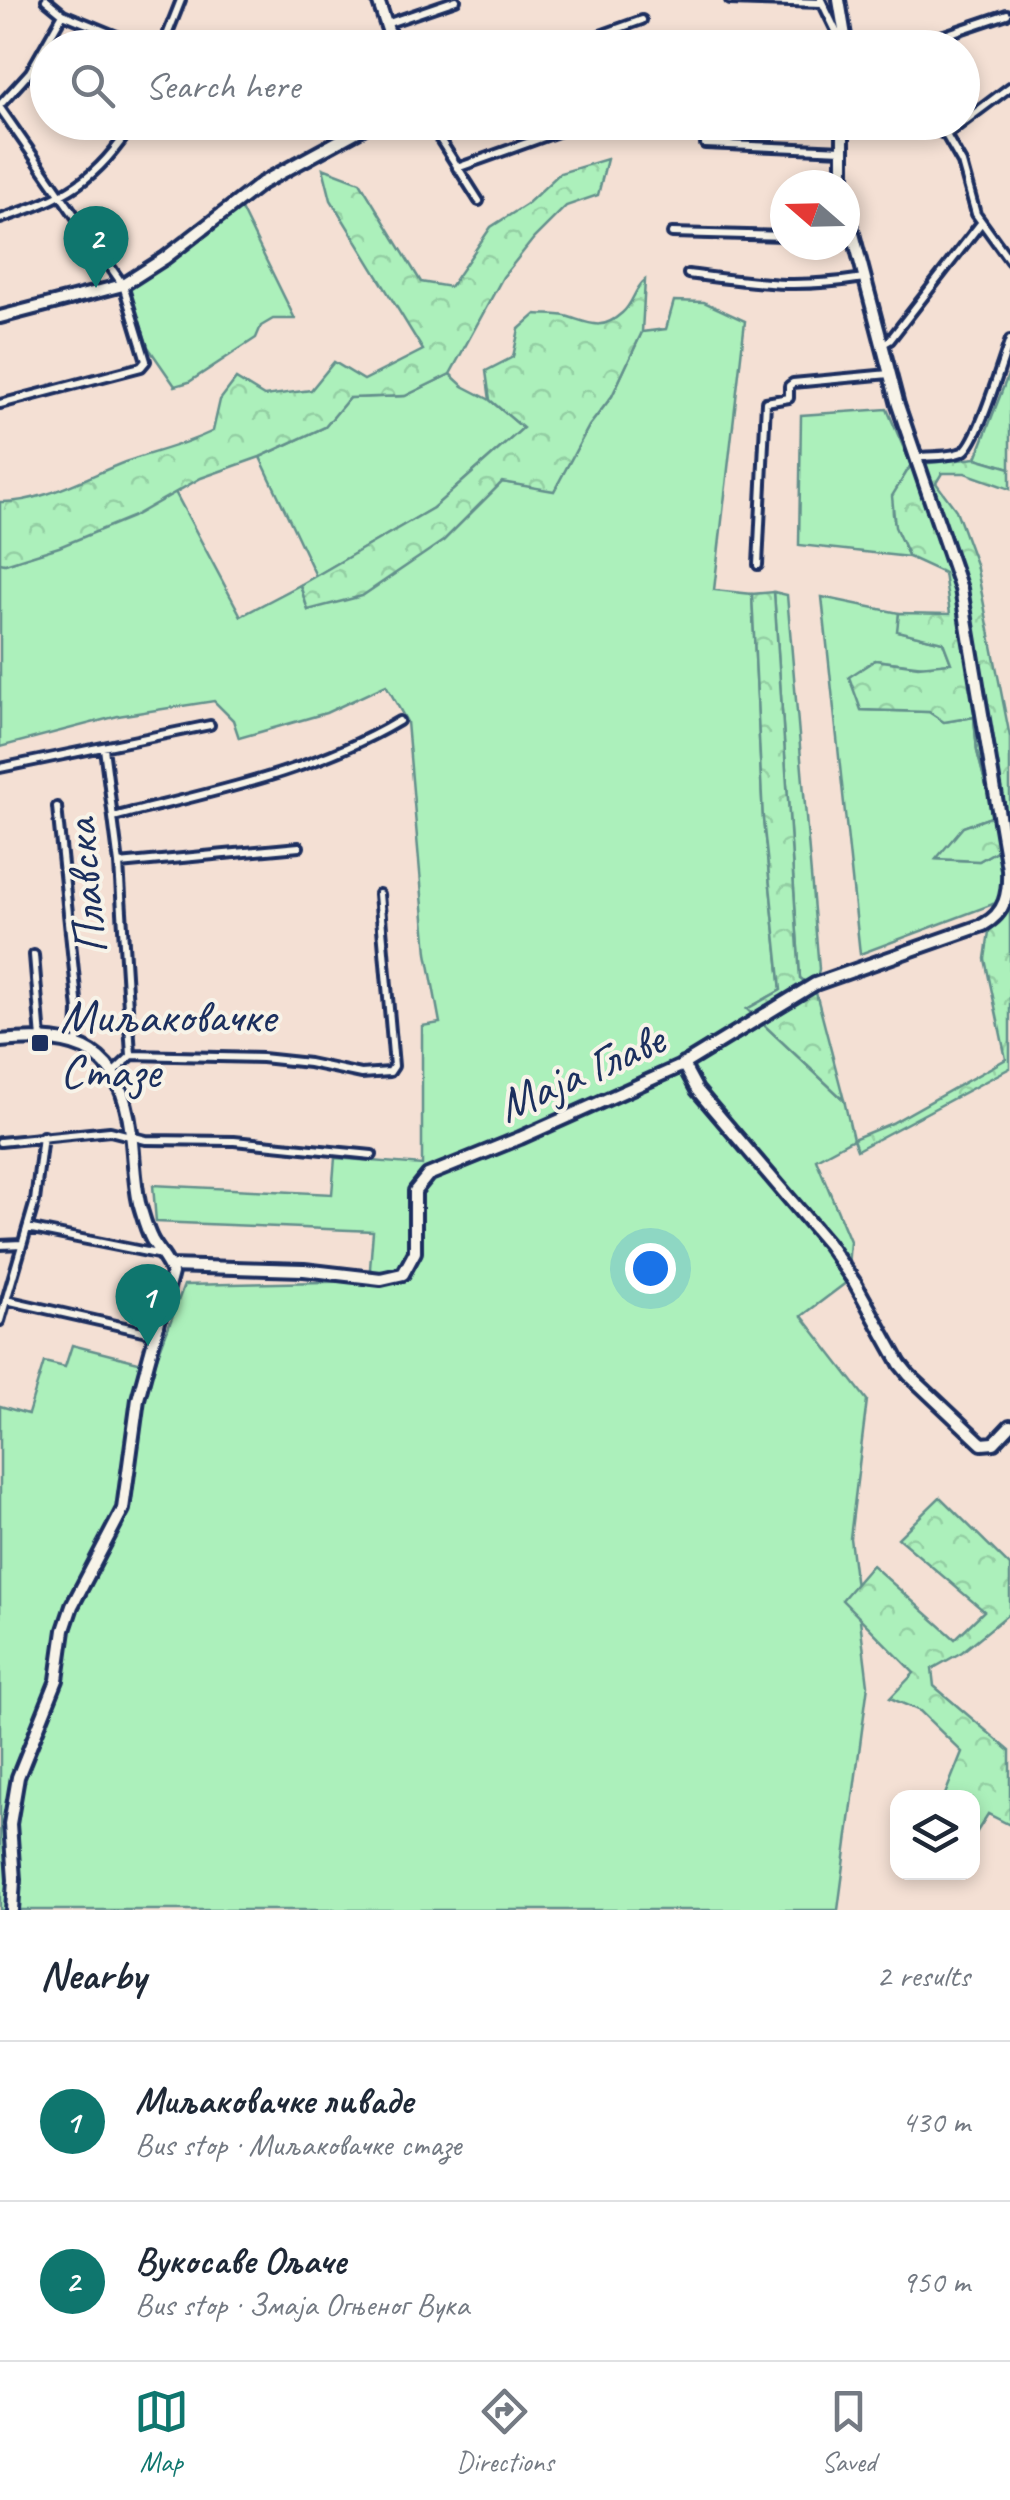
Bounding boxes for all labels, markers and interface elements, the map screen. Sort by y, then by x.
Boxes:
search box [30,30,980,140]
icon: search [65,58,120,113]
text: Search here [145,62,300,109]
north arrow [770,170,860,260]
pin: 2 [64,206,128,288]
street label: Плавска [49,814,121,957]
place label: Миљаковачке Стазе [60,986,279,1101]
street label: Маја Главе [488,1007,676,1135]
marker: Миљаковачке Стазе [29,1032,51,1054]
your location [625,1243,676,1294]
pin: 1 [116,1264,180,1346]
map controls [890,1790,980,1880]
button: layers [890,1790,980,1880]
text: Nearby [40,1949,146,2002]
text: 2 results [876,1955,970,1996]
text: Миљаковачке ливаде [135,2077,412,2124]
text: 1 [65,2101,80,2142]
text: 430 m [901,2101,970,2142]
text: Bus stop · Миљаковачке стазе [135,2124,461,2165]
text: Вукосаве Ољаче [135,2237,346,2284]
text: 2 [65,2261,80,2302]
text: 950 m [901,2261,970,2302]
text: Bus stop · Змаја Огњеног Вука [135,2284,469,2325]
tab: Map [134,2384,189,2479]
tab: Directions [456,2384,554,2479]
tab: Saved [821,2384,876,2479]

